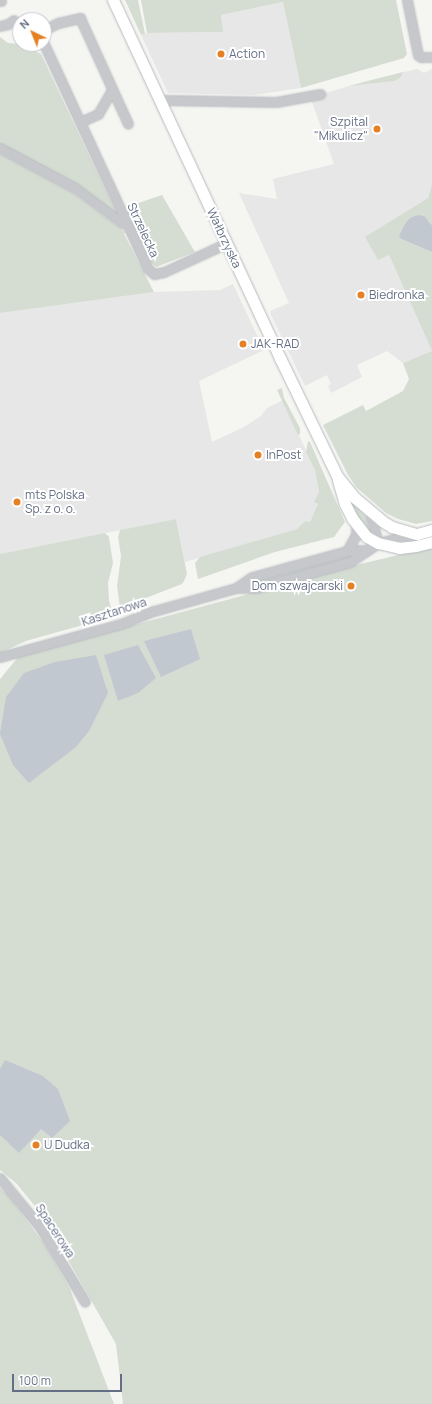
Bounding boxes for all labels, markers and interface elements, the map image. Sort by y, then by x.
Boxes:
north arrow [12,12,52,52]
text: N [16,15,32,32]
place label: Action [229,47,265,61]
marker: Action [216,49,226,59]
place label: Szpital "Mikulicz" [314,115,368,143]
marker: Szpital "Mikulicz" [371,123,383,135]
street label: Strzelecka [124,200,162,260]
street label: Wałbrzyska [204,206,244,270]
place label: Biedronka [369,288,424,302]
marker: Biedronka [356,290,366,300]
place label: JAK-RAD [251,337,299,351]
marker: JAK-RAD [238,339,248,349]
place label: InPost [266,448,301,462]
marker: InPost [253,450,263,460]
place label: mts Polska Sp. z o. o. [25,488,85,516]
marker: mts Polska Sp. z o. o. [12,497,22,507]
place label: Dom szwajcarski [252,579,343,593]
marker: Dom szwajcarski [346,581,356,591]
street label: Kasztanowa [80,595,148,629]
place label: U Dudka [44,1138,90,1152]
marker: U Dudka [31,1140,41,1150]
street label: Spacerowa [32,1201,78,1261]
scale bar [14,1366,124,1392]
text: 100 m [19,1372,51,1389]

